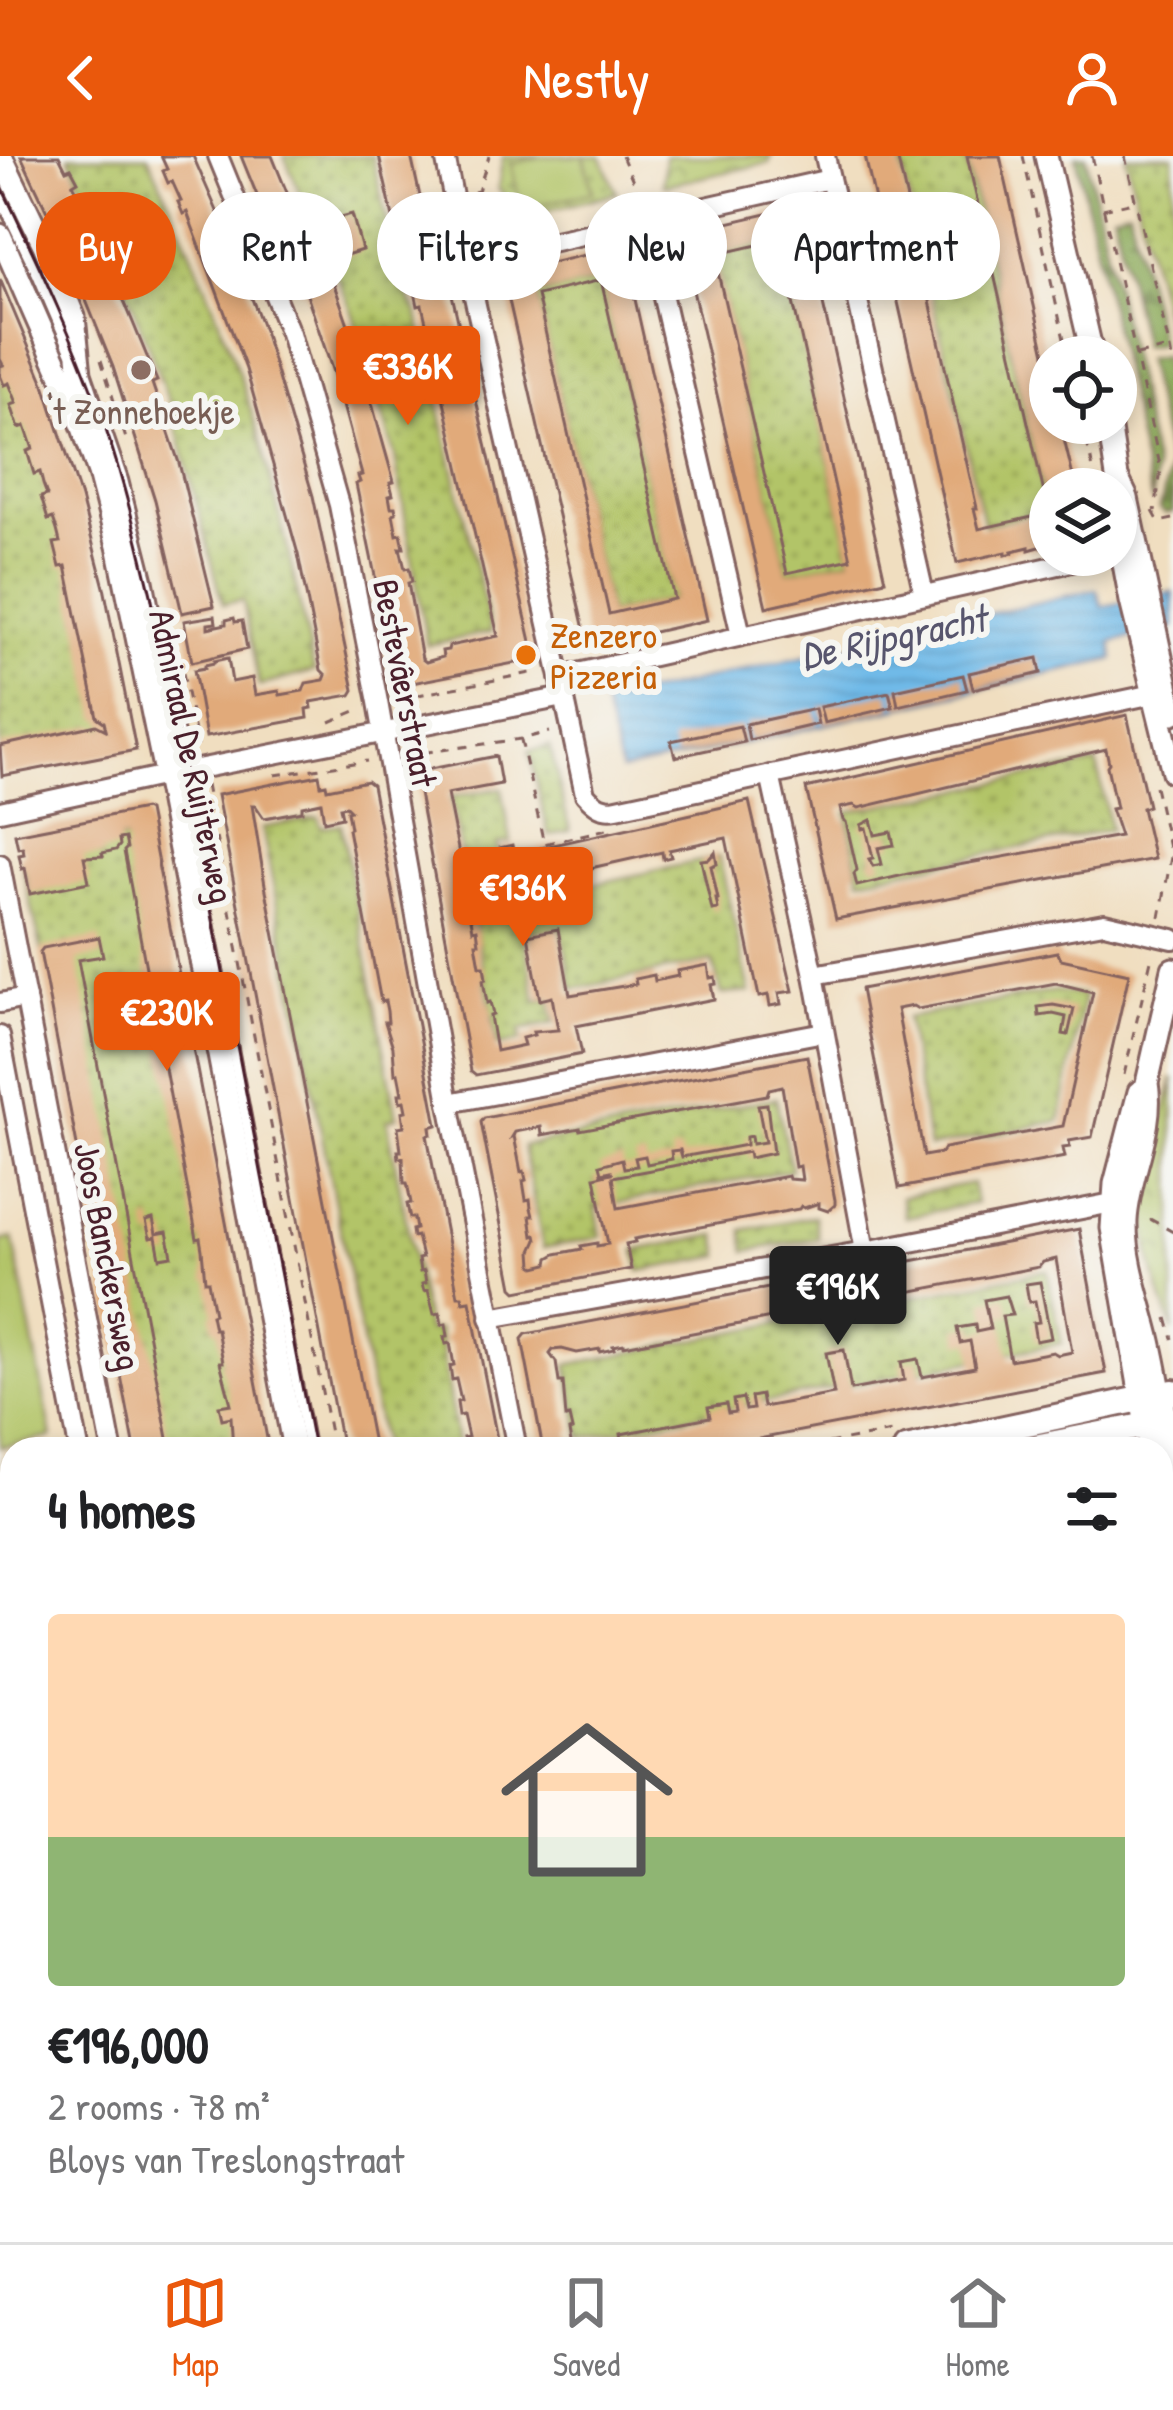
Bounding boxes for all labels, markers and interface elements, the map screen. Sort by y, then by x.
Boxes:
text: Nestly [523,42,650,115]
icon: back [48,45,114,111]
icon: person [1059,45,1125,111]
chip: Buy [36,192,176,300]
chip: Rent [200,192,353,300]
chip: Filters [377,192,561,300]
chip: New [585,192,727,300]
chip: Apartment [751,192,1000,300]
pin: €336K [324,326,492,428]
map controls [1029,336,1137,576]
button: locate [1029,336,1137,444]
text: €336K [363,338,453,391]
marker: 't Zonnehoekje [128,357,154,383]
place label: 't Zonnehoekje [47,386,235,435]
button: layers [1029,468,1137,576]
street label: Bestevâerstraat [362,575,450,792]
water label: De Rijpgracht [796,589,996,682]
street label: Admiraal De Ruijterweg [138,605,248,907]
place label: Zenzero Pizzeria [550,610,657,700]
marker: Zenzero Pizzeria [513,642,539,668]
pin: €136K [439,847,607,949]
text: €136K [480,859,566,912]
pin: €230K [83,972,251,1074]
text: €230K [121,984,213,1037]
street label: Joos Banckersweg [63,1138,155,1374]
pin: €196K [754,1246,922,1348]
text: €196K [796,1258,880,1311]
text: 4 homes [48,1475,195,1544]
icon: filters [1059,1476,1125,1542]
icon: home [479,1692,695,1908]
text: €196,000 [48,2010,209,2079]
text: 2 rooms · 78 m² [48,2079,270,2132]
text: Bloys van Treslongstraat [48,2132,404,2185]
tab: Map [162,2270,228,2386]
tab: Saved [553,2270,620,2386]
tab: Home [945,2270,1011,2386]

